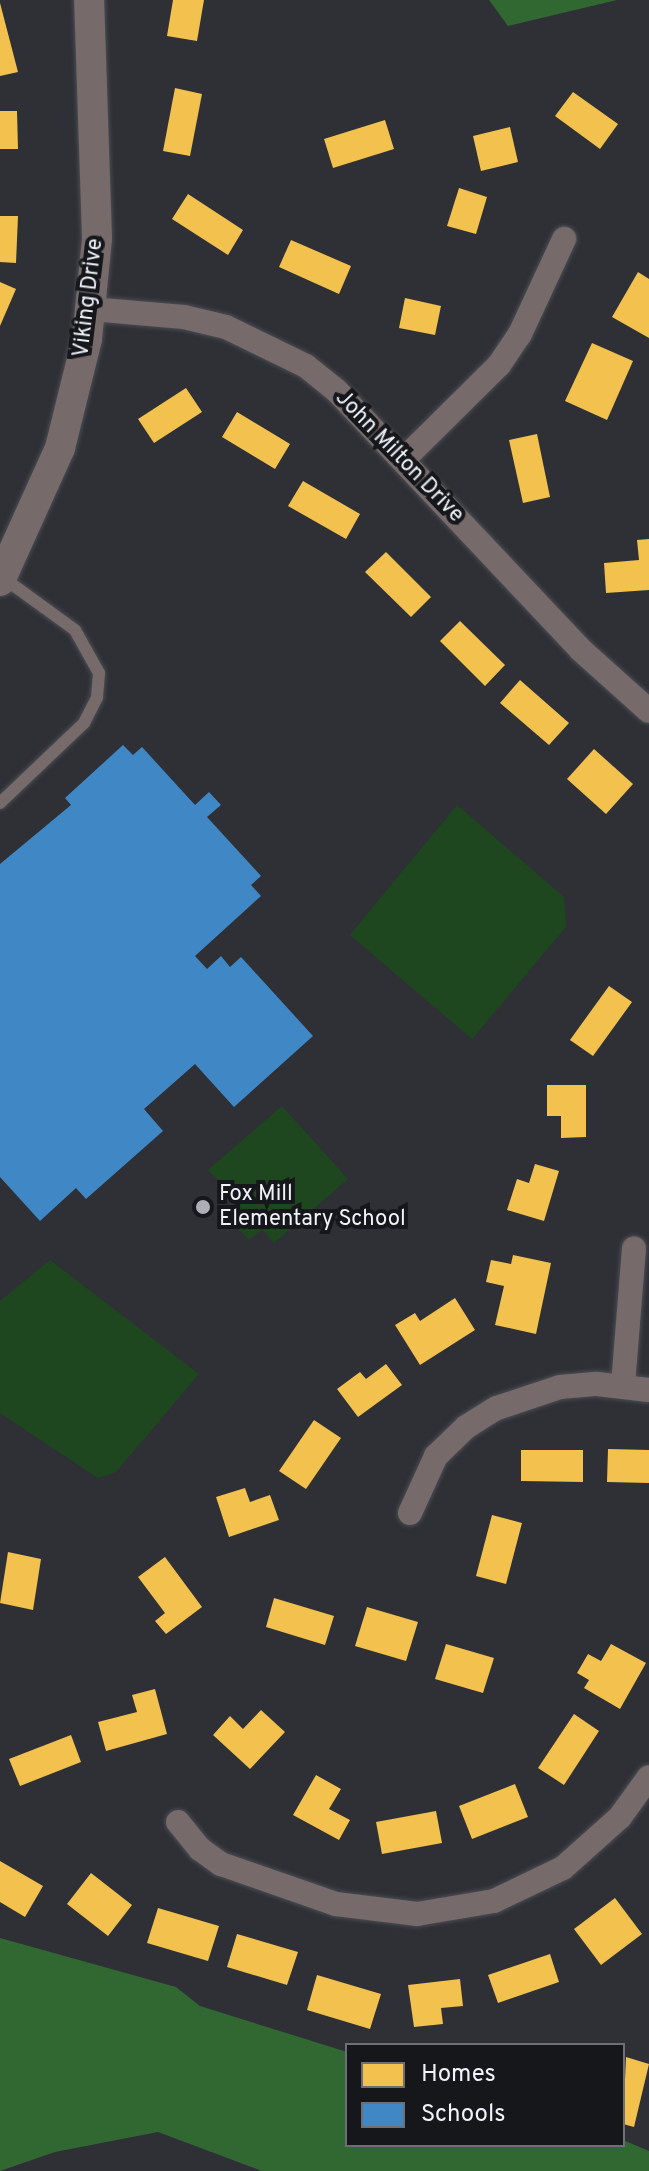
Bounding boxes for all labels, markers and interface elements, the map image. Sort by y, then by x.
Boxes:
street label: Viking Drive [69,237,109,359]
street label: John Milton Drive [329,385,469,529]
place label: Fox Mill Elementary School [219,1181,406,1232]
marker: Fox Mill Elementary School [194,1198,212,1216]
legend [345,2043,625,2147]
text: Homes [421,2060,496,2090]
text: Schools [421,2100,506,2130]

